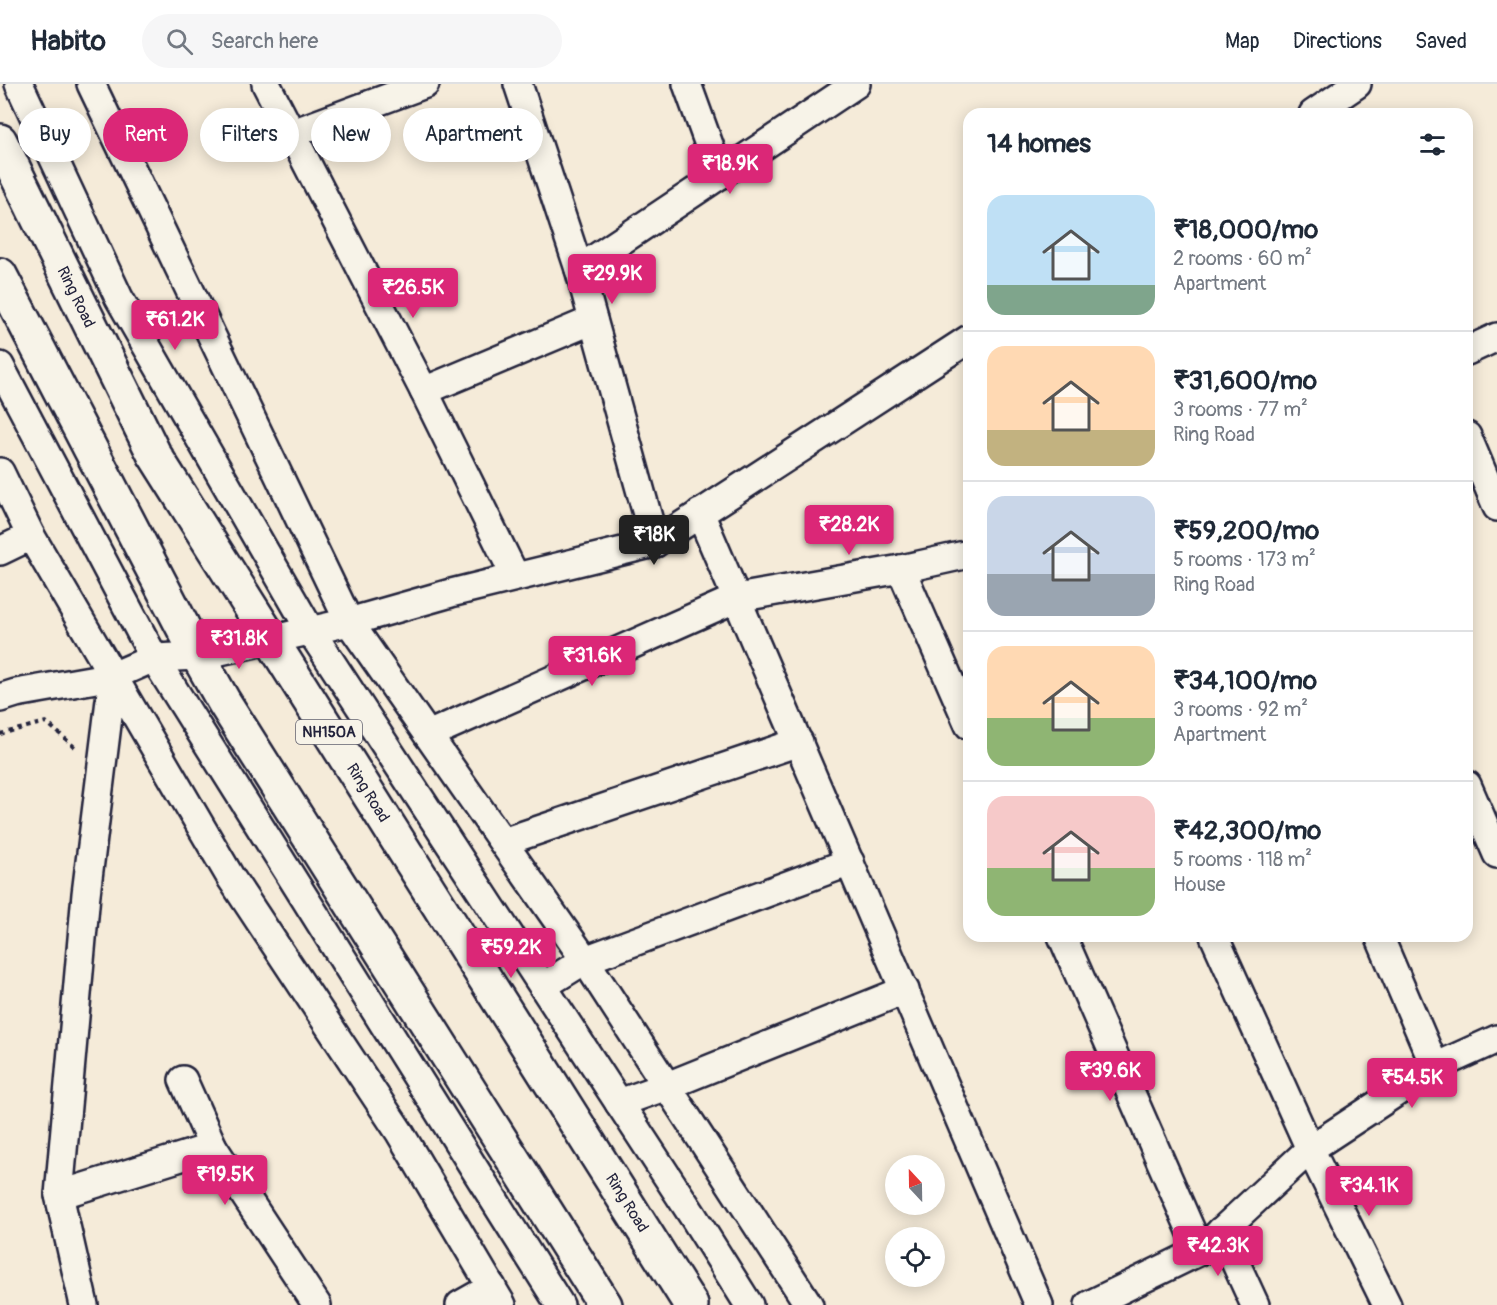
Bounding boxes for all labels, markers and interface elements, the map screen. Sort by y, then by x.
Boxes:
search box [142,14,562,68]
text: Habito [30,24,106,59]
icon: search [163,25,196,58]
text: Search here [211,27,318,55]
text: Map [1225,28,1260,55]
text: Directions [1293,28,1382,55]
text: Saved [1415,28,1467,55]
chip: Buy [18,108,91,162]
chip: Rent [103,108,188,162]
chip: Filters [200,108,299,162]
chip: New [311,108,391,162]
chip: Apartment [403,108,543,162]
text: 14 homes [987,128,1091,160]
icon: filters [1416,128,1449,161]
pin: ₹18.9K [681,144,779,195]
text: ₹18.9K [702,151,758,176]
text: ₹18,000/mo [1173,214,1318,246]
icon: home [1035,219,1107,291]
text: 2 rooms · 60 m² [1173,246,1312,271]
pin: ₹29.9K [563,254,661,305]
text: ₹29.9K [582,261,642,286]
street label: Ring Road [53,263,99,331]
pin: ₹26.5K [364,268,462,319]
text: Apartment [1173,271,1266,296]
text: ₹26.5K [382,275,444,300]
pin: ₹61.2K [126,300,224,351]
text: ₹61.2K [145,307,205,332]
text: ₹31,600/mo [1173,365,1317,397]
icon: home [1035,370,1107,442]
text: 3 rooms · 77 m² [1173,397,1308,422]
text: Ring Road [1173,422,1255,447]
pin: ₹28.2K [800,505,898,556]
text: ₹28.2K [819,512,879,537]
pin: ₹18K [618,515,690,566]
text: ₹59,200/mo [1173,515,1319,547]
icon: home [1035,520,1107,592]
text: ₹18K [633,522,675,547]
text: 5 rooms · 173 m² [1173,547,1316,572]
text: Ring Road [1173,572,1255,597]
pin: ₹31.8K [190,619,288,670]
text: ₹31.8K [210,626,268,651]
pin: ₹31.6K [543,636,641,687]
text: ₹31.6K [562,643,622,668]
text: ₹34,100/mo [1173,665,1317,697]
icon: home [1035,670,1107,742]
text: 3 rooms · 92 m² [1173,697,1308,722]
road number: NH150A [296,720,362,744]
text: Apartment [1173,722,1266,747]
street label: Ring Road [342,760,394,826]
text: ₹42,300/mo [1173,815,1321,847]
icon: home [1035,820,1107,892]
text: 5 rooms · 118 m² [1173,847,1312,872]
text: House [1173,872,1225,897]
pin: ₹59.2K [462,928,560,979]
text: ₹59.2K [481,935,541,960]
pin: ₹39.6K [1061,1051,1159,1102]
text: ₹39.6K [1079,1058,1141,1083]
pin: ₹54.5K [1363,1058,1461,1109]
text: ₹54.5K [1381,1065,1443,1090]
pin: ₹19.5K [176,1155,274,1206]
north arrow [885,1155,945,1215]
map controls [885,1155,945,1287]
text: ₹19.5K [196,1162,254,1187]
pin: ₹34.1K [1320,1166,1418,1217]
street label: Ring Road [601,1170,653,1236]
text: ₹34.1K [1339,1173,1399,1198]
pin: ₹42.3K [1169,1226,1267,1277]
button: locate [885,1227,945,1287]
text: ₹42.3K [1187,1233,1249,1258]

